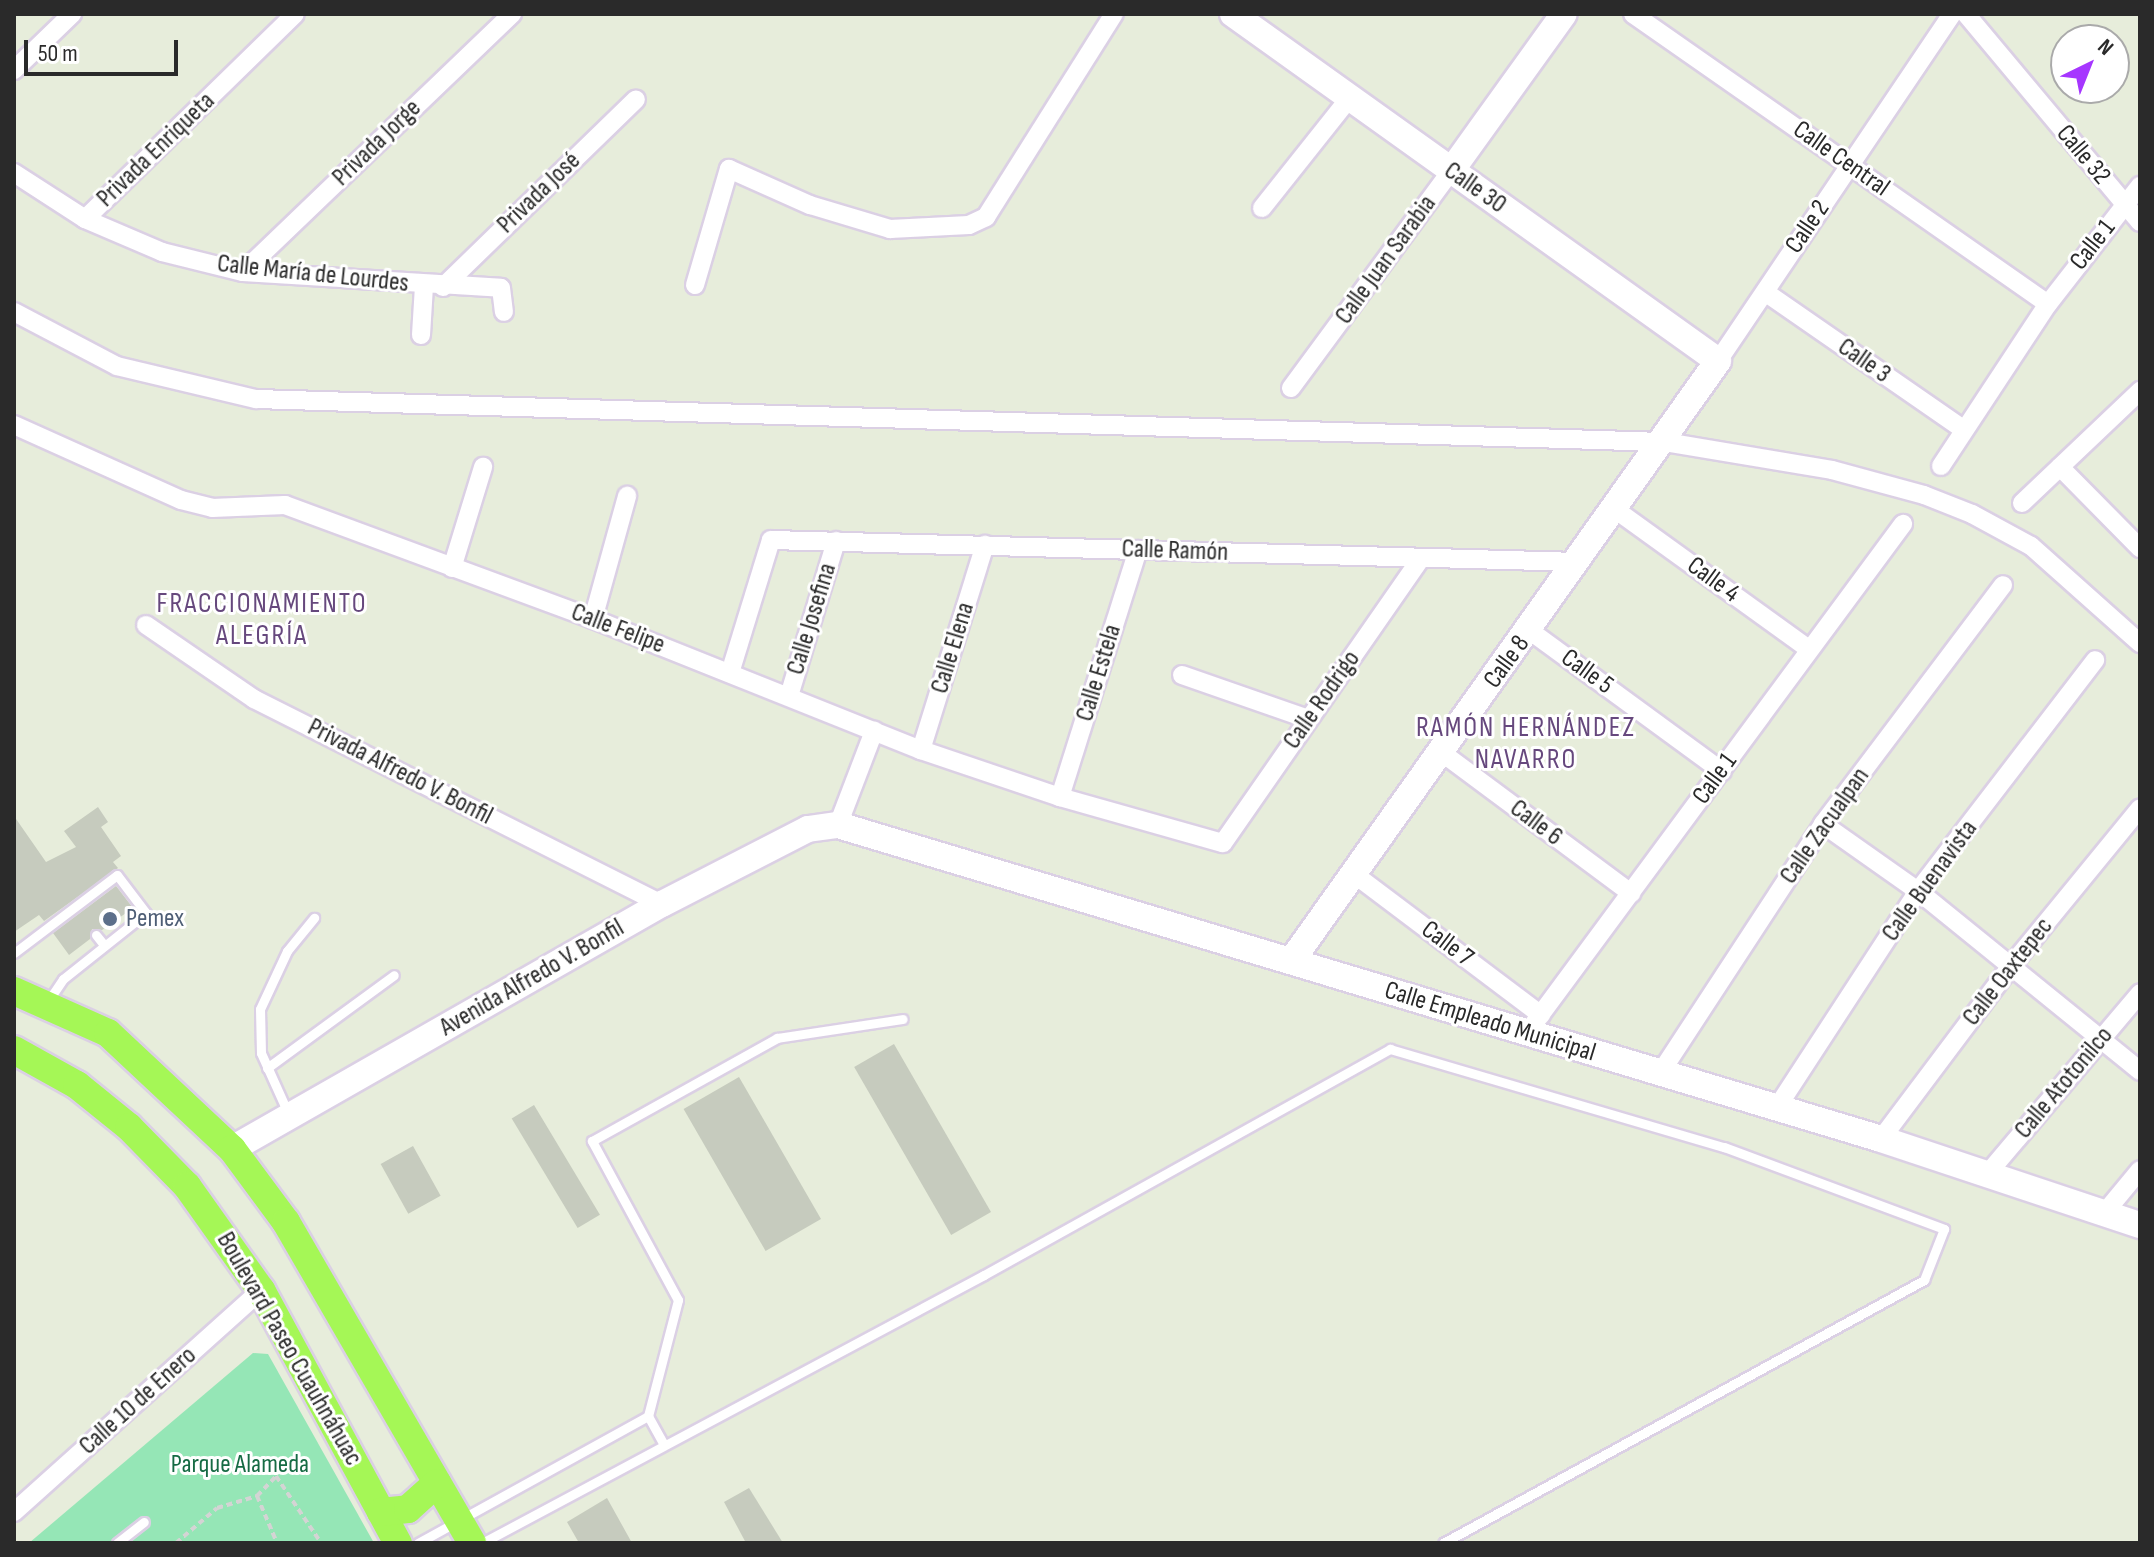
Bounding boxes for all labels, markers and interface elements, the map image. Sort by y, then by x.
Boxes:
scale bar [28,24,182,74]
north arrow [2050,24,2130,104]
text: N [2092,34,2119,61]
text: 50 m [38,39,78,68]
street label: Privada Enriqueta [91,86,221,214]
street label: Privada Jorge [326,93,428,193]
street label: Calle Central [1787,115,1895,203]
street label: Calle 32 [2049,119,2117,191]
street label: Privada José [491,146,587,240]
street label: Calle 30 [1438,155,1512,221]
street label: Calle Juan Sarabia [1329,189,1443,331]
street label: Calle 2 [1779,195,1837,259]
street label: Calle 1 [2064,214,2122,276]
street label: Calle María de Lourdes [216,248,410,300]
street label: Calle 3 [1832,332,1896,390]
street label: Calle Ramón [1121,534,1229,568]
street label: Calle 4 [1681,551,1745,609]
street label: Calle Josefina [780,560,844,678]
district label: FRACCIONAMIENTO ALEGRÍA [156,587,368,653]
street label: Calle Felipe [567,597,669,661]
street label: Calle Elena [924,599,982,697]
street label: Calle Estela [1070,621,1128,725]
street label: Calle 8 [1477,629,1537,695]
street label: Calle 5 [1555,643,1619,701]
street label: Calle Rodrigo [1277,645,1367,755]
district label: RAMÓN HERNÁNDEZ NAVARRO [1416,711,1636,777]
street label: Privada Alfredo V. Bonfil [302,712,498,832]
street label: Calle 1 [1686,747,1744,811]
street label: Calle Zacualpan [1774,762,1876,890]
street label: Calle 6 [1504,793,1568,853]
street label: Calle Buenavista [1876,814,1984,948]
place label: Pemex [126,903,184,935]
marker: Pemex [101,910,119,928]
street label: Calle Oaxtepec [1956,912,2060,1032]
street label: Avenida Alfredo V. Bonfil [434,913,630,1043]
street label: Calle 7 [1415,914,1479,974]
street label: Calle Empleado Municipal [1381,975,1599,1069]
street label: Calle Atotonilco [2008,1021,2120,1145]
street label: Boulevard Paseo Cuauhnáhuac [209,1227,369,1471]
street label: Calle 10 de Enero [73,1340,203,1462]
park label: Parque Alameda [171,1449,309,1481]

